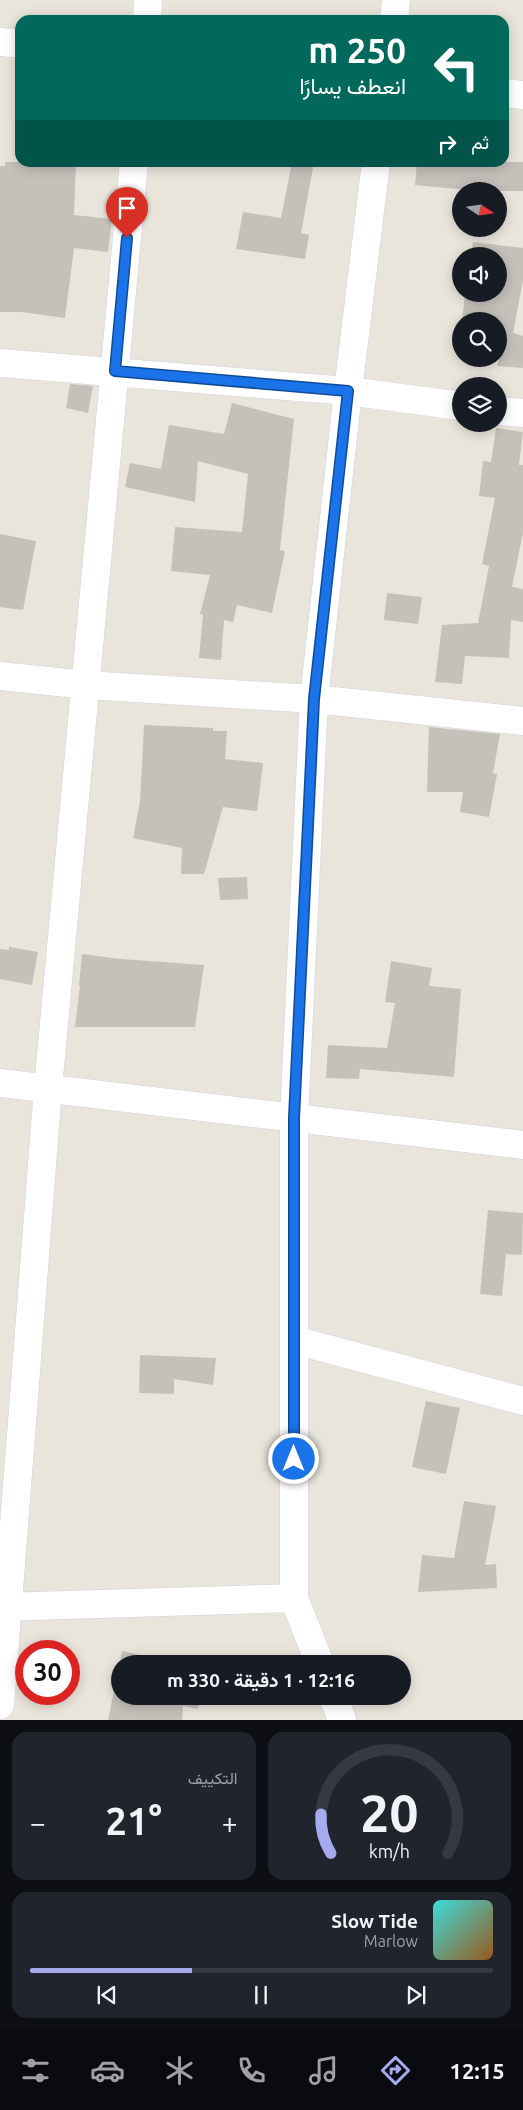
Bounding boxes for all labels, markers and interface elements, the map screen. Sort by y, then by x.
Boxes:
text: 250 m [308,30,406,70]
icon: left [424,35,489,100]
text: انعطف يسارًا [299,73,406,98]
icon: right [433,130,461,158]
text: ثم [471,131,489,153]
north arrow [452,182,508,238]
map controls [452,182,507,432]
pin [106,187,148,238]
icon: arrive [113,194,141,222]
button: sound [452,247,507,302]
button: search [452,312,507,367]
button: layers [452,377,507,432]
position arrow [267,1432,319,1484]
speed limit sign: 30 [15,1640,80,1705]
text: 12:16 · 1 دقيقة · 330 m [167,1669,355,1691]
text: التكييف [188,1769,238,1787]
text: 20 [360,1784,419,1842]
text: 21° [106,1800,162,1842]
text: − [30,1807,46,1838]
text: + [222,1807,238,1838]
text: km/h [369,1841,410,1861]
text: Slow Tide [331,1910,418,1932]
text: Marlow [364,1932,418,1950]
icon: previous [93,1981,121,2009]
icon: pause [247,1981,275,2009]
icon: next [402,1981,430,2009]
icon: filters [18,2053,53,2088]
icon: car [90,2053,125,2088]
icon: climate [162,2053,197,2088]
icon: phone [234,2053,269,2088]
icon: music [306,2053,341,2088]
icon: directions [378,2053,413,2088]
text: 12:15 [450,2058,505,2083]

